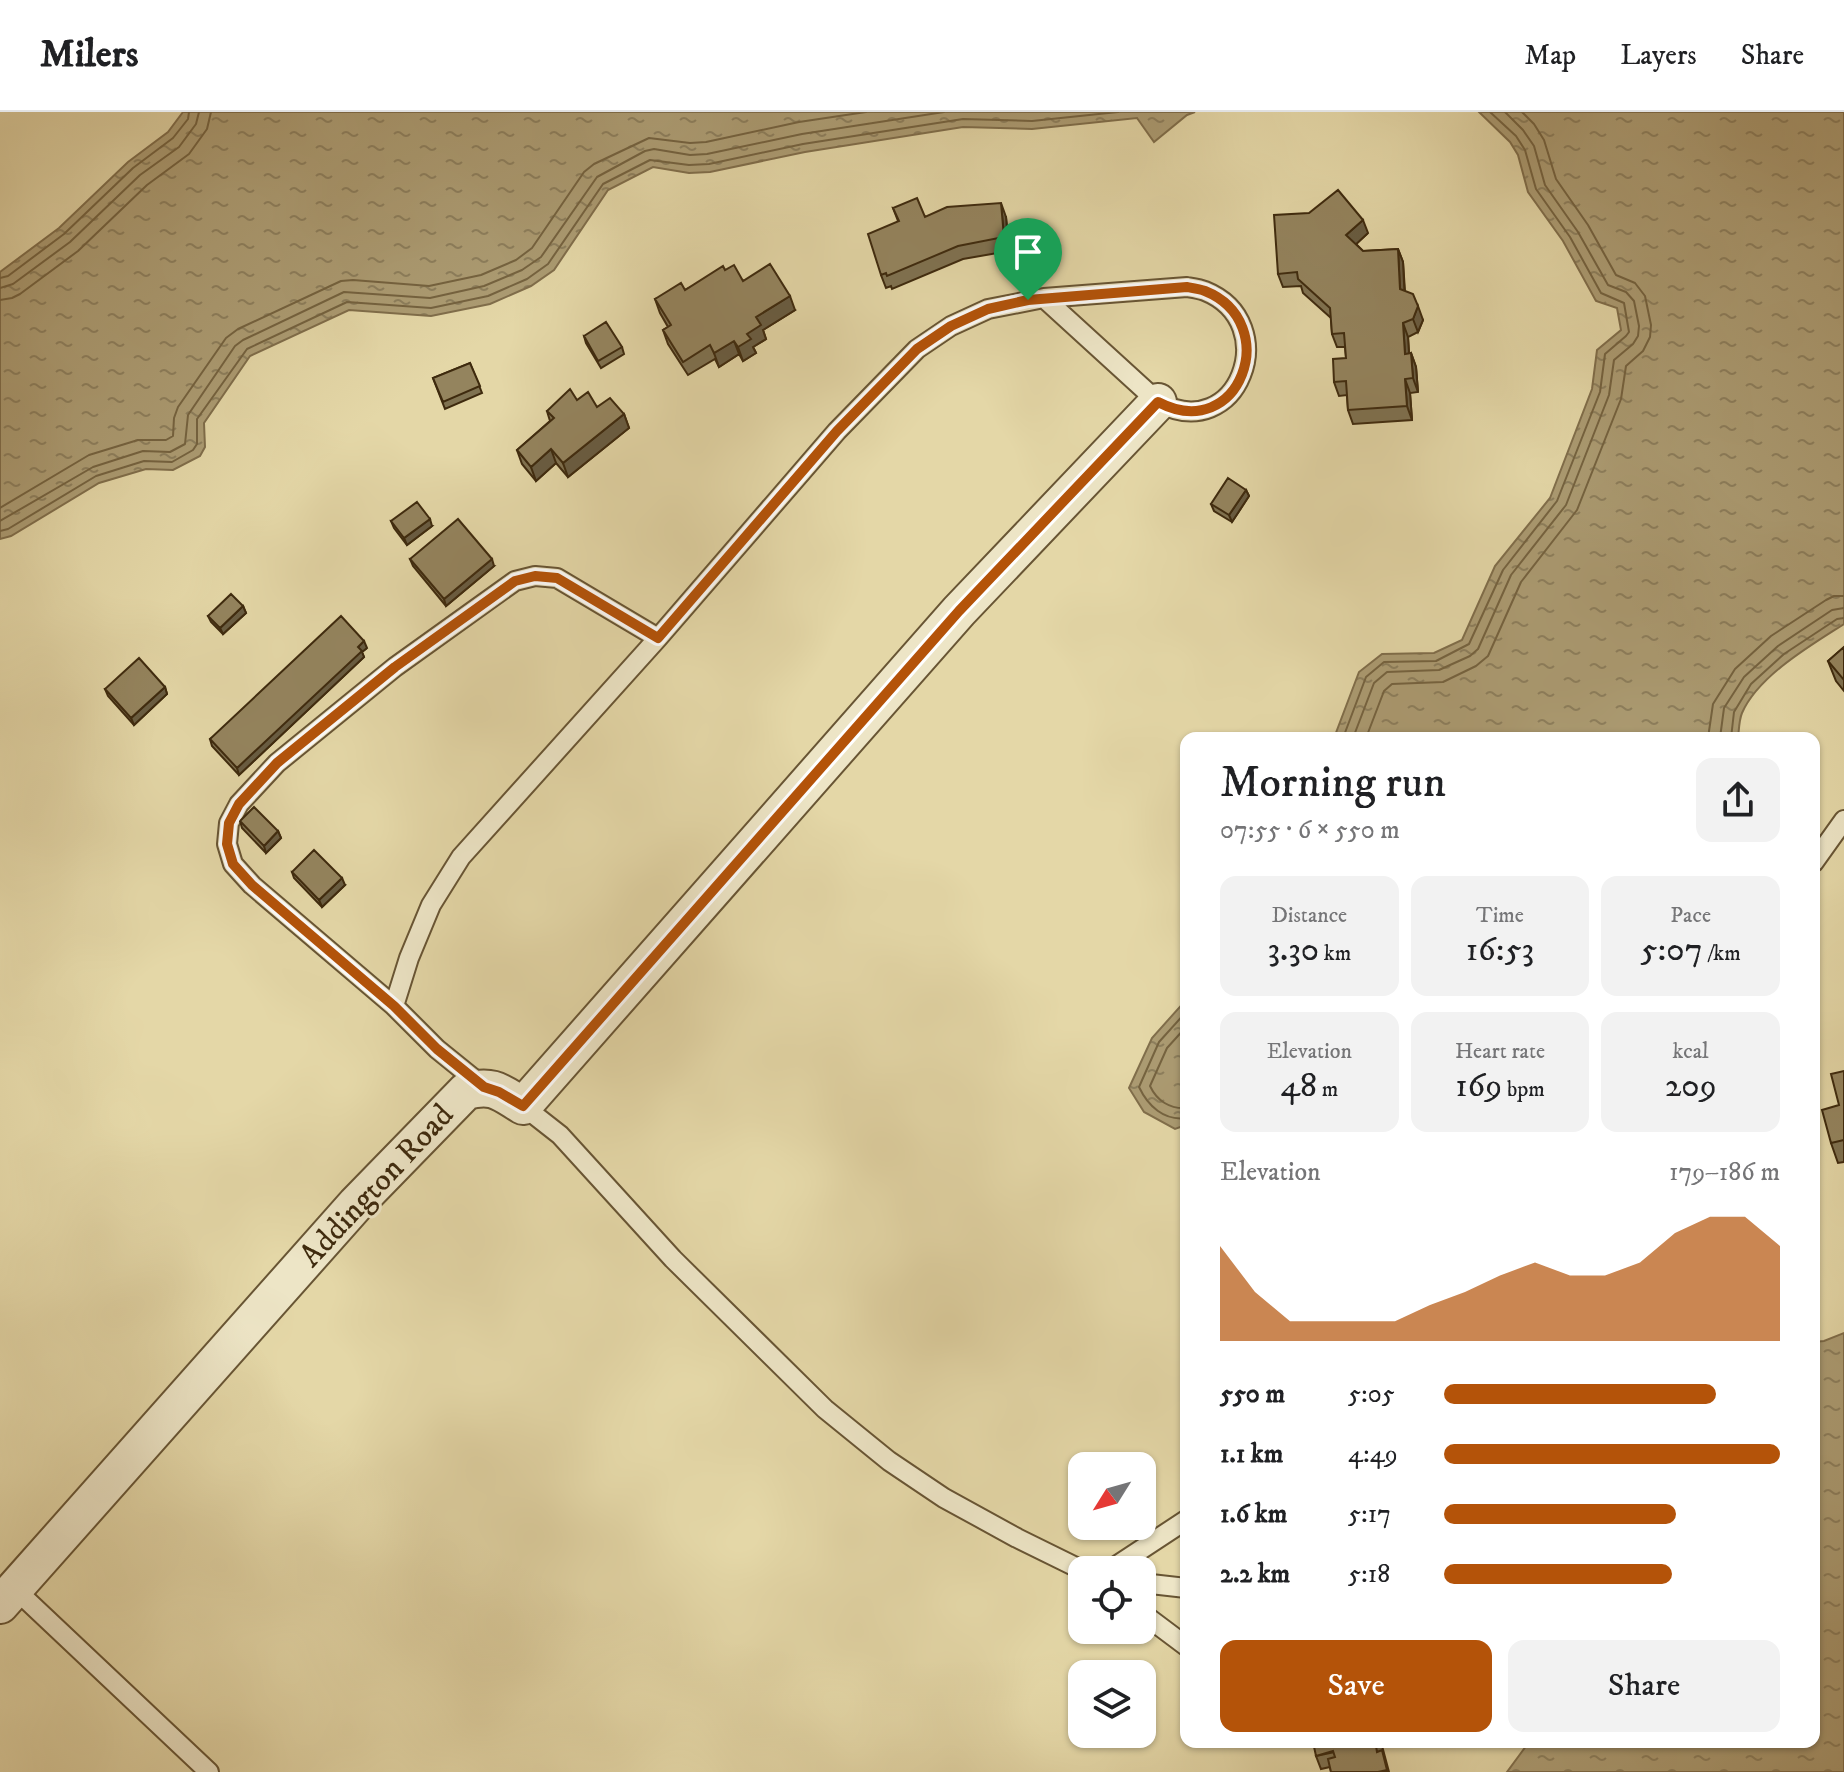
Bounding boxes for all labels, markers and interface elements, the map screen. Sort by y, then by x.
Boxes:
text: Milers [40,31,138,79]
text: Map [1525,38,1576,73]
text: Layers [1620,38,1697,73]
text: Share [1741,38,1804,73]
pin [994,218,1062,300]
icon: arrive [1006,230,1050,274]
text: Morning run [1220,756,1446,811]
button: share [1696,758,1780,842]
text: 07:55 · 6 × 550 m [1220,814,1400,847]
text: Distance [1271,902,1347,929]
text: Time [1476,902,1524,929]
text: Pace [1670,902,1711,929]
text: 3.30 [1267,929,1319,971]
text: 16:53 [1466,929,1534,971]
text: 5:07 [1641,929,1703,971]
text: km [1319,940,1351,967]
text: /km [1703,940,1741,967]
text: Elevation [1267,1038,1352,1065]
text: Heart rate [1455,1038,1545,1065]
text: kcal [1673,1038,1709,1065]
text: 48 [1280,1065,1317,1107]
text: 169 [1455,1065,1502,1107]
text: 209 [1665,1065,1717,1107]
text: m [1317,1076,1338,1103]
text: bpm [1502,1076,1545,1103]
street label: Addington Road [291,1096,463,1276]
text: Elevation [1220,1156,1321,1189]
text: 179–186 m [1669,1156,1780,1189]
text: 550 m [1220,1378,1285,1411]
text: 5:05 [1348,1378,1395,1411]
text: 1.1 km [1220,1438,1283,1471]
text: 4:49 [1348,1438,1398,1471]
north arrow [1068,1452,1156,1540]
map controls [1068,1452,1156,1748]
text: 1.6 km [1220,1498,1287,1531]
text: 5:17 [1348,1498,1391,1531]
button: locate [1068,1556,1156,1644]
text: 2.2 km [1220,1558,1290,1591]
text: 5:18 [1348,1558,1390,1591]
button: Save [1220,1640,1492,1732]
button: Share [1508,1640,1780,1732]
button: layers [1068,1660,1156,1748]

